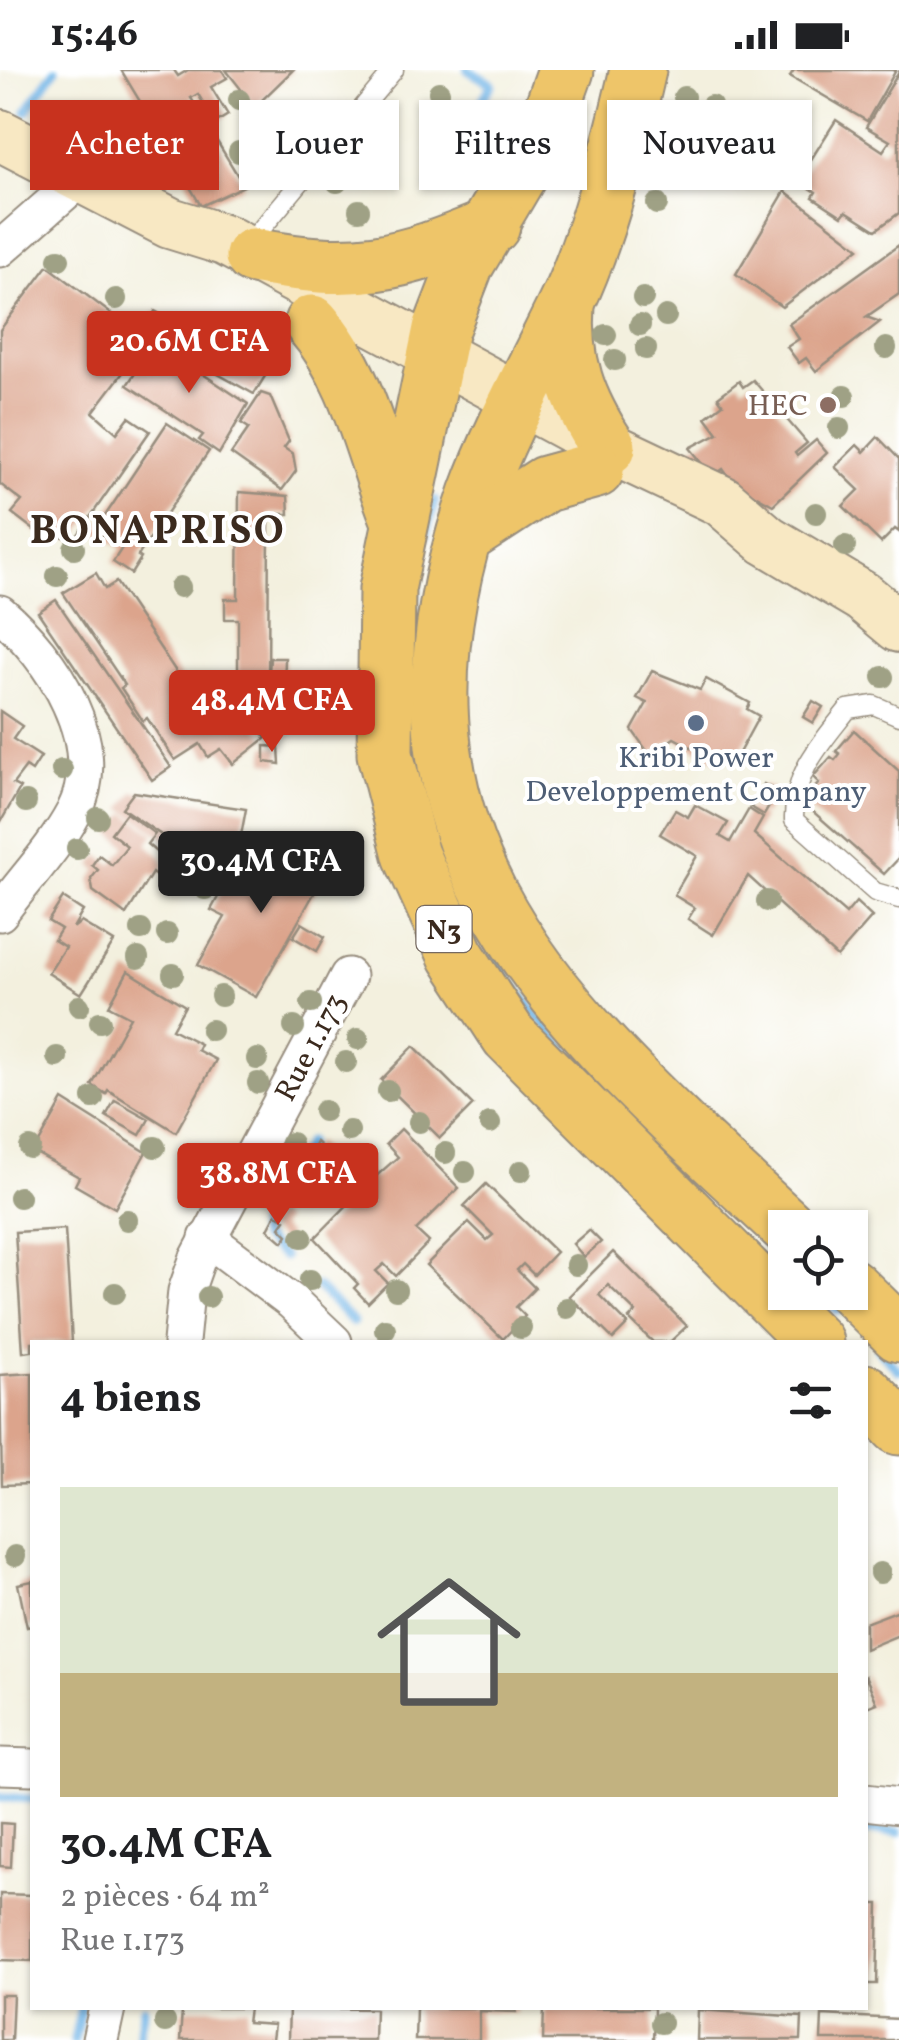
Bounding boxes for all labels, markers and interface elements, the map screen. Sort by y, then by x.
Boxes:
text: 15:46 [50,9,138,62]
chip: Acheter [30,100,219,190]
chip: Louer [239,100,399,190]
chip: Filtres [419,100,587,190]
chip: Nouveau [607,100,812,190]
pin: 20.6M CFA [75,311,303,396]
text: 20.6M CFA [109,321,269,365]
place label: HEC [748,386,808,428]
marker: HEC [817,394,839,416]
district label: BONAPRISO [30,505,286,561]
pin: 48.4M CFA [158,670,386,755]
text: 48.4M CFA [191,680,353,724]
marker: Kribi Power Developpement Company [685,712,707,734]
place label: Kribi Power Developpement Company [525,738,867,814]
pin: 30.4M CFA [147,831,375,916]
text: 30.4M CFA [180,841,342,885]
road number: N3 [416,906,472,952]
street label: Rue 1.173 [266,986,358,1109]
pin: 38.8M CFA [164,1143,392,1228]
text: 38.8M CFA [199,1153,357,1197]
map controls [768,1210,868,1310]
button: locate [768,1210,868,1310]
text: 4 biens [60,1371,202,1430]
icon: filters [783,1373,838,1428]
icon: home [359,1552,539,1732]
text: 30.4M CFA [60,1817,272,1876]
text: 2 pièces · 64 m² [60,1876,270,1920]
text: Rue 1.173 [60,1920,185,1964]

